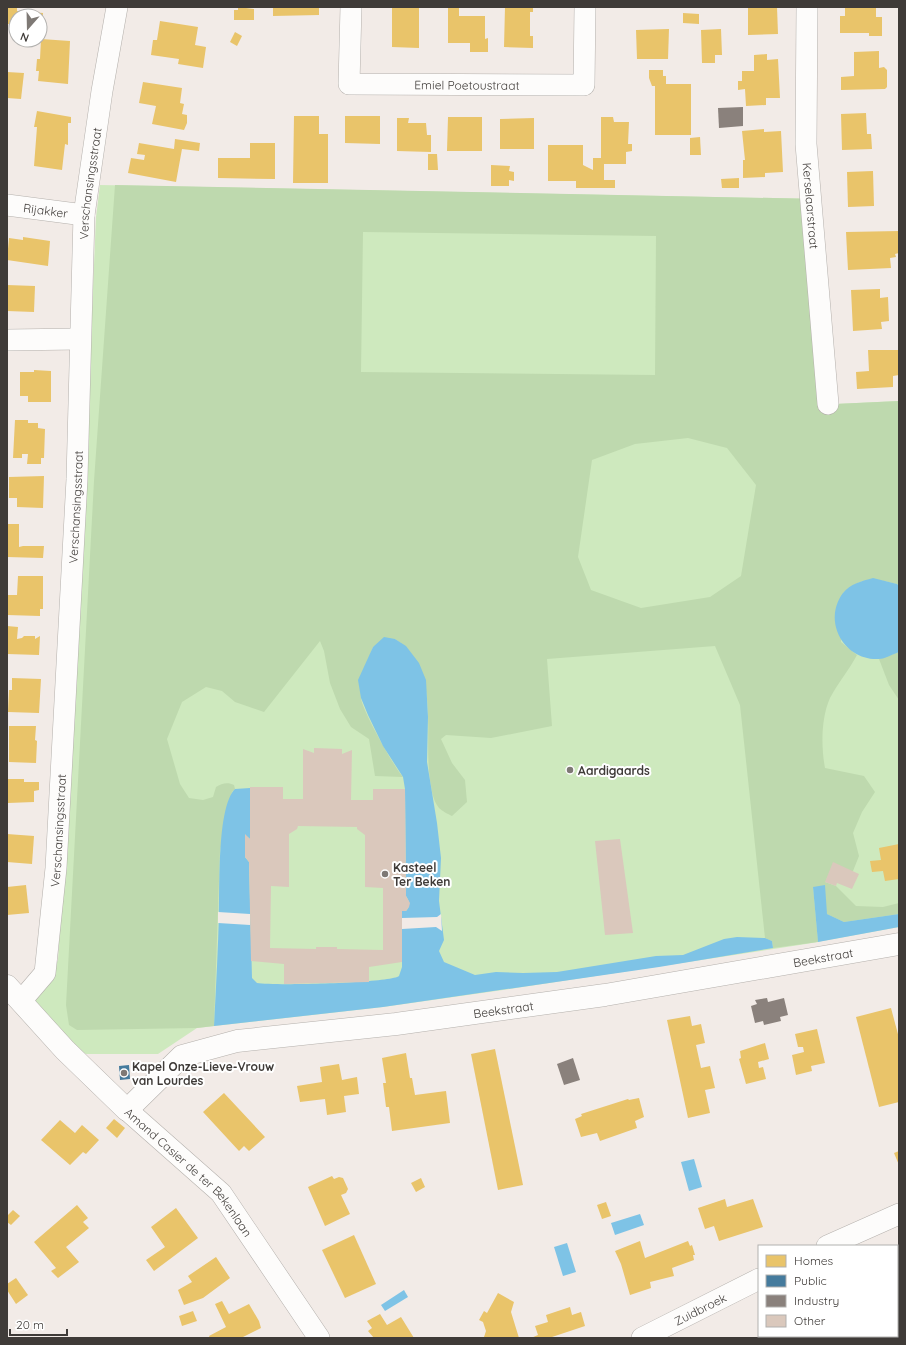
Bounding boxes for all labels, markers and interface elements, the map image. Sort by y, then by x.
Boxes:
north arrow [8,8,48,48]
text: N [18,29,31,45]
street label: Emiel Poetoustraat [414,77,520,92]
street label: Verschansingsstraat [76,126,104,240]
street label: Kerselaarstraat [800,162,822,250]
street label: Rijakker [22,200,69,220]
street label: Verschansingsstraat [65,450,85,564]
place label: Aardigaards [578,763,650,778]
marker: Aardigaards [565,765,575,775]
street label: Verschansingsstraat [47,774,69,888]
place label: Kasteel Ter Beken [393,860,450,889]
marker: Kasteel Ter Beken [380,869,390,879]
street label: Beekstraat [792,945,854,970]
street label: Beekstraat [472,998,534,1021]
place label: Kapel Onze-Lieve-Vrouw van Lourdes [132,1059,274,1088]
marker: Kapel Onze-Lieve-Vrouw van Lourdes [119,1068,129,1078]
street label: Amand Casier de ter Bekenlaan [122,1104,256,1239]
legend [758,1245,898,1337]
text: Homes [794,1253,834,1268]
text: Public [794,1273,827,1288]
street label: Zuidbroek [671,1289,729,1328]
text: Industry [794,1293,839,1308]
scale bar [10,1311,67,1337]
text: Other [794,1313,826,1328]
text: 20 m [16,1317,44,1332]

